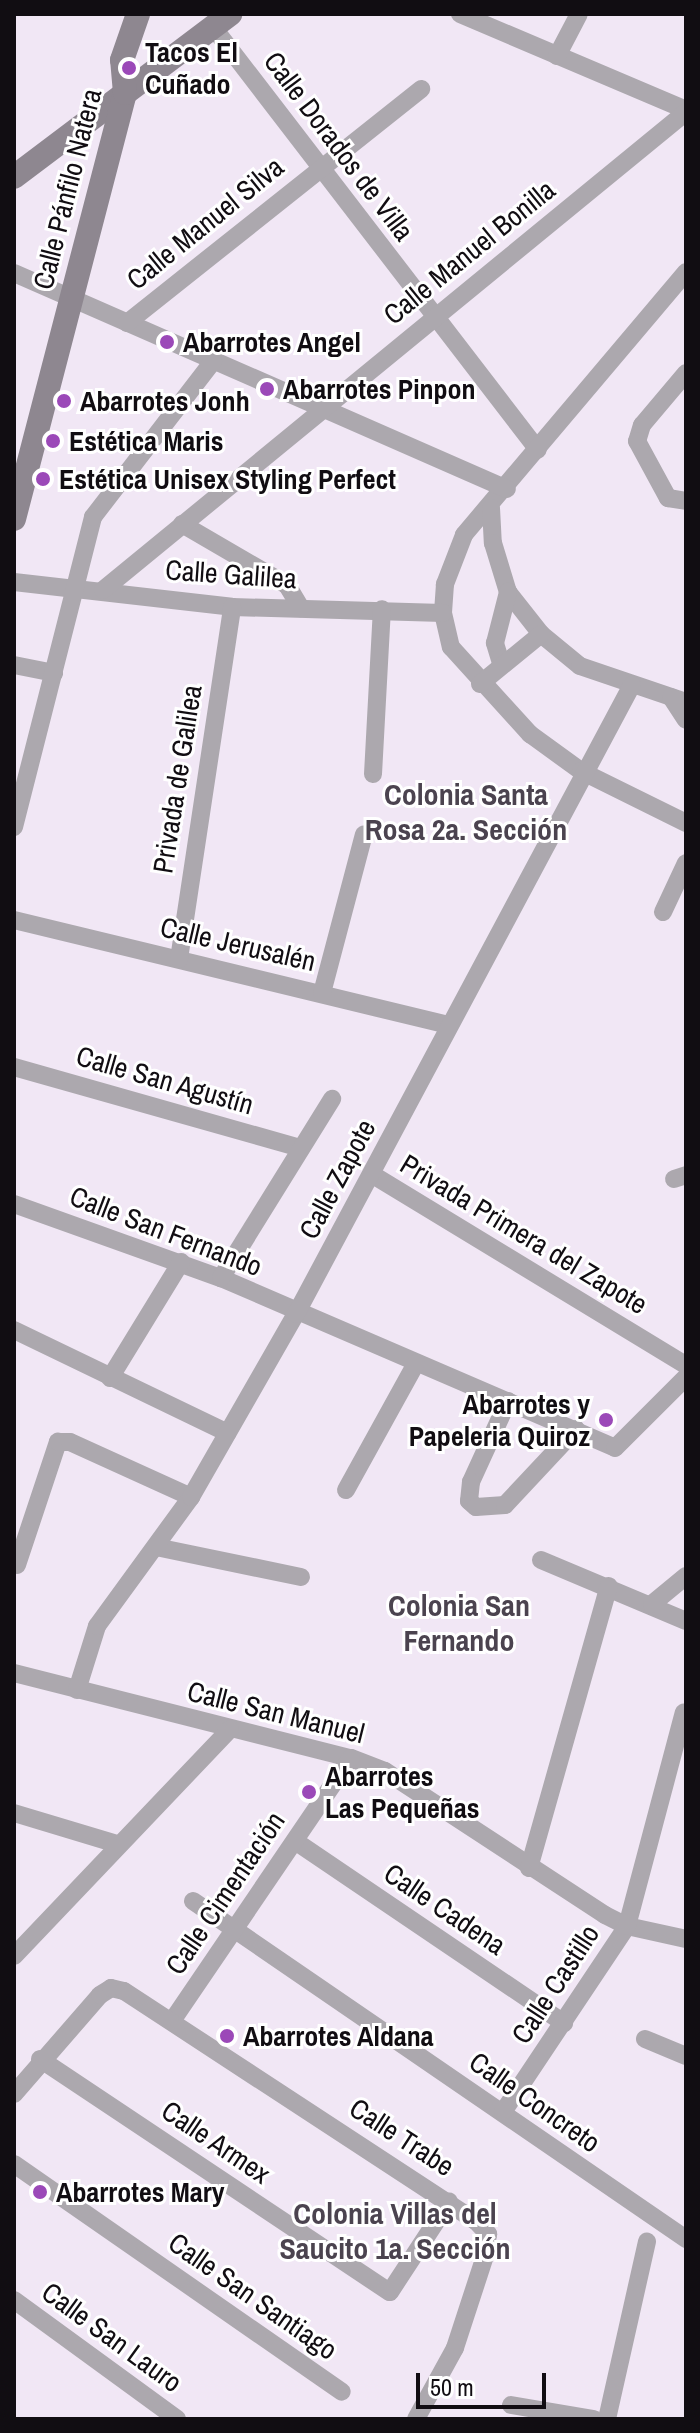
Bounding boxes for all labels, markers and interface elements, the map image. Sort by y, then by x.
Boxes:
place label: Tacos El Cuñado [145,35,238,101]
street label: Calle Dorados de Villa [257,45,421,247]
marker: Tacos El Cuñado [120,59,138,77]
street label: Calle Pánfilo Natera [26,85,108,293]
street label: Calle Manuel Silva [120,150,290,296]
street label: Calle Manuel Bonilla [377,173,561,331]
place label: Abarrotes Angel [183,325,362,359]
marker: Abarrotes Angel [158,333,176,351]
place label: Abarrotes Pinpon [283,372,476,406]
marker: Abarrotes Pinpon [258,380,276,398]
place label: Abarrotes Jonh [80,384,250,418]
marker: Abarrotes Jonh [55,392,73,410]
place label: Estética Maris [69,424,223,458]
marker: Estética Maris [44,432,62,450]
place label: Estética Unisex Styling Perfect [59,462,396,496]
marker: Estética Unisex Styling Perfect [34,470,52,488]
street label: Calle Galilea [164,553,298,595]
street label: Privada de Galilea [146,682,208,876]
district label: Colonia Santa Rosa 2a. Sección [365,776,567,846]
street label: Calle Jerusalén [157,910,319,978]
street label: Calle San Agustín [72,1039,258,1121]
street label: Calle Zapote [292,1114,382,1244]
street label: Privada Primera del Zapote [394,1147,654,1321]
street label: Calle San Fernando [65,1179,267,1283]
place label: Abarrotes y Papeleria Quiroz [409,1387,590,1453]
marker: Abarrotes y Papeleria Quiroz [597,1411,615,1429]
district label: Colonia San Fernando [388,1587,530,1658]
street label: Calle San Manuel [184,1674,368,1750]
place label: Abarrotes Las Pequeñas [325,1759,479,1825]
marker: Abarrotes Las Pequeñas [300,1783,318,1801]
street label: Calle Cimentación [158,1805,292,1981]
street label: Calle Cadena [378,1856,512,1962]
street label: Calle Castillo [504,1918,606,2050]
place label: Abarrotes Aldana [243,2019,434,2053]
marker: Abarrotes Aldana [218,2027,236,2045]
street label: Calle Concreto [463,2045,607,2159]
street label: Calle Trabe [343,2091,461,2183]
street label: Calle Armex [155,2093,277,2191]
place label: Abarrotes Mary [56,2175,224,2209]
marker: Abarrotes Mary [31,2183,49,2201]
district label: Colonia Villas del Saucito 1a. Sección [279,2195,511,2266]
street label: Calle San Santiago [162,2225,344,2367]
street label: Calle San Lauro [36,2275,188,2399]
scale bar [420,2357,550,2407]
text: 50 m [430,2371,474,2403]

